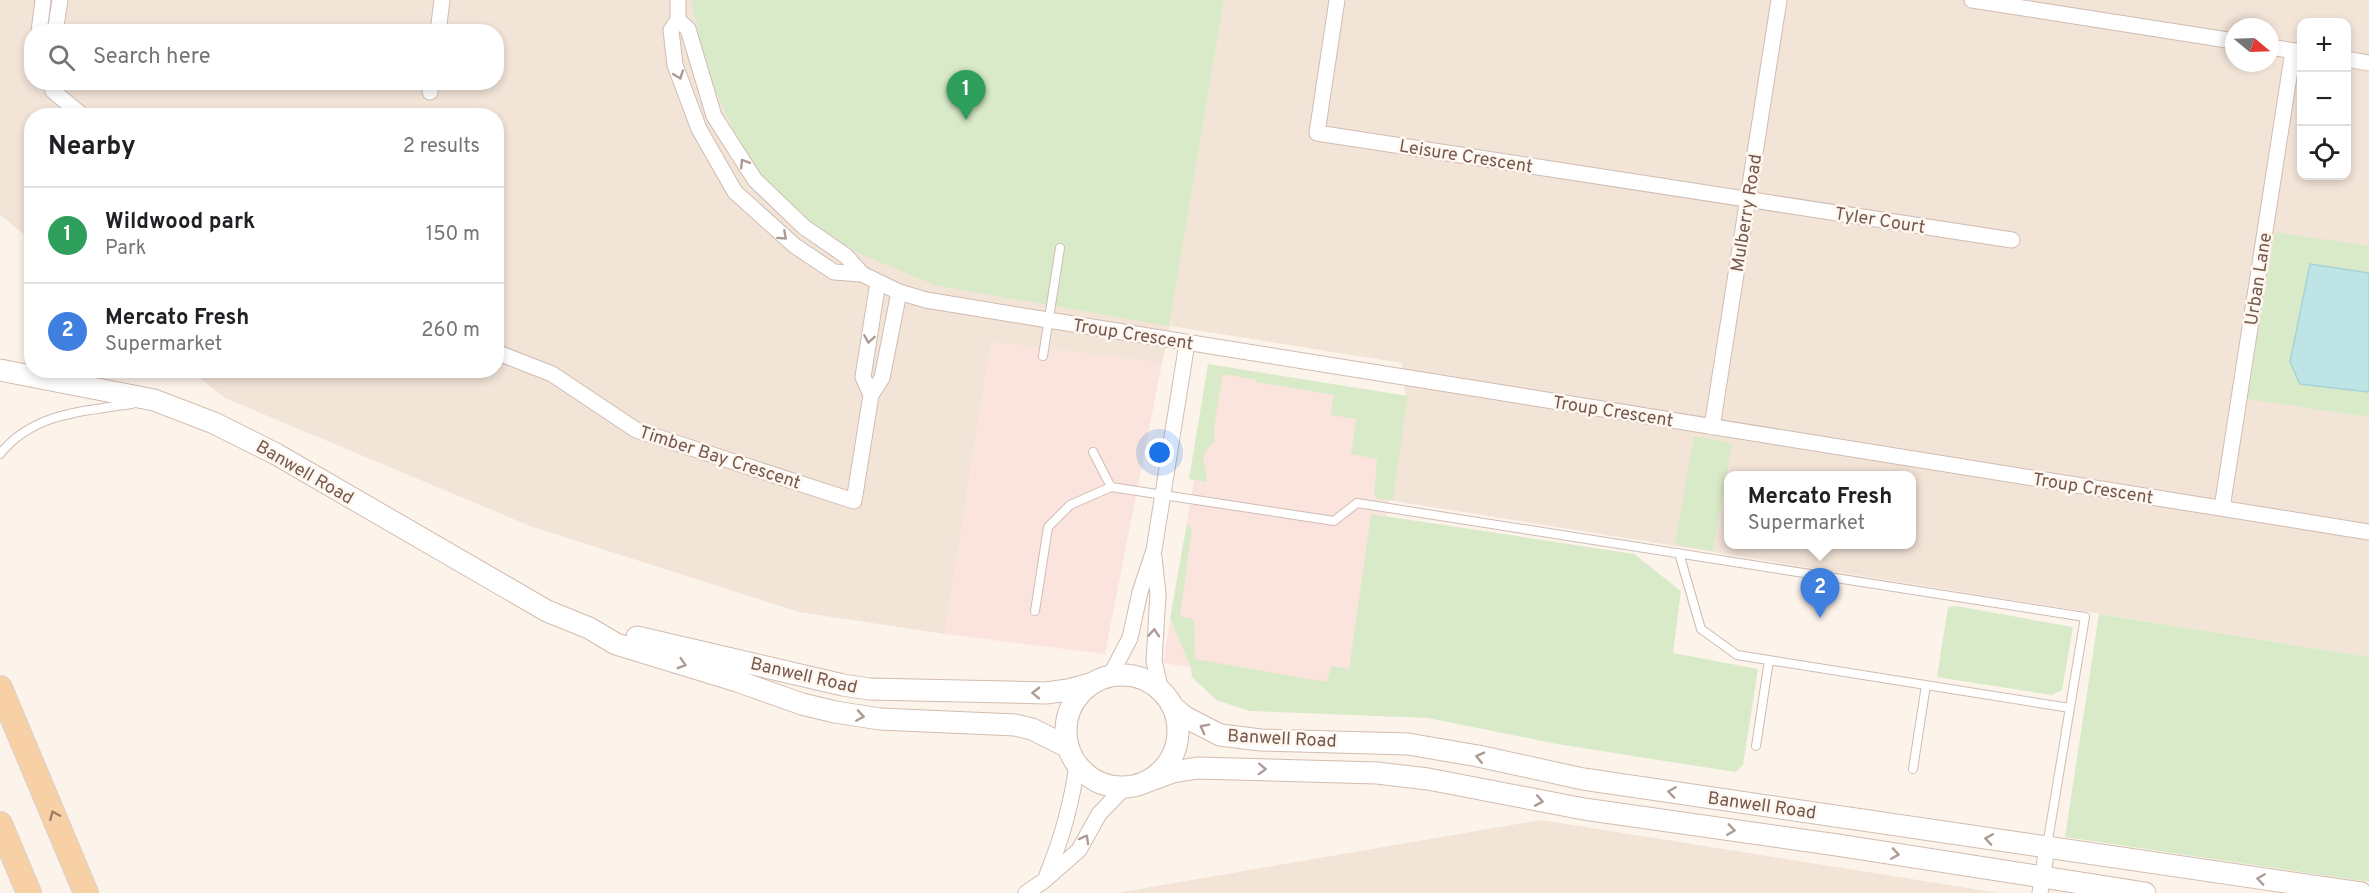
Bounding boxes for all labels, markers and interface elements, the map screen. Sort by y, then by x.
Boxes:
north arrow [2225,18,2279,72]
map controls [2297,18,2351,180]
button: + [2297,18,2351,72]
search box [24,24,504,90]
icon: search [45,41,78,74]
text: Search here [93,44,211,71]
one-way arrow [671,69,684,80]
pin: 1 [946,70,986,120]
button: − [2297,72,2351,126]
button: locate [2297,126,2351,180]
text: Nearby [48,131,136,164]
text: 2 results [403,134,480,160]
street label: Leisure Crescent [1397,136,1534,179]
street label: Mulberry Road [1727,153,1768,274]
one-way arrow [740,159,751,170]
street label: Tyler Court [1833,203,1927,240]
text: Wildwood park [105,209,255,236]
text: 1 [64,222,72,248]
text: 150 m [426,222,480,248]
one-way arrow [776,229,787,240]
street label: Urban Lane [2241,231,2278,327]
text: Park [105,236,146,262]
text: Mercato Fresh [105,305,249,332]
street label: Troup Crescent [1071,315,1195,356]
text: 2 [61,318,74,344]
text: 260 m [421,318,480,344]
text: Supermarket [105,332,222,358]
one-way arrow [863,334,876,344]
street label: Troup Crescent [1551,392,1675,433]
street label: Timber Bay Crescent [636,421,803,495]
street label: Banwell Road [251,436,357,511]
your location [1145,438,1174,467]
street label: Troup Crescent [2031,469,2155,510]
popup [1724,471,1916,549]
text: Mercato Fresh [1748,484,1892,511]
text: Supermarket [1748,511,1865,537]
pin: 2 [1800,568,1840,618]
one-way arrow [1148,629,1161,638]
street label: Banwell Road [748,653,860,700]
one-way arrow [676,657,687,669]
one-way arrow [1031,687,1040,699]
one-way arrow [854,709,864,722]
one-way arrow [1200,723,1211,735]
street label: Banwell Road [1227,725,1337,754]
one-way arrow [1475,751,1485,764]
one-way arrow [1258,763,1267,775]
one-way arrow [1667,786,1676,798]
street label: Banwell Road [1706,787,1818,825]
one-way arrow [1534,795,1543,807]
one-way arrow [49,811,61,822]
one-way arrow [1727,824,1736,836]
one-way arrow [1985,833,1994,845]
one-way arrow [1078,834,1089,845]
one-way arrow [1890,848,1900,860]
one-way arrow [2257,873,2266,885]

